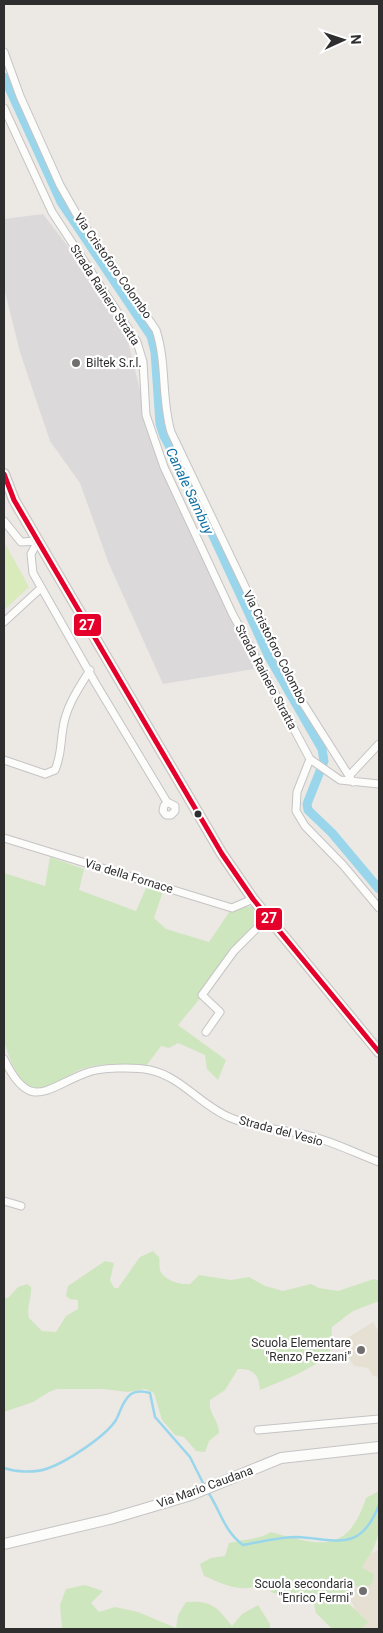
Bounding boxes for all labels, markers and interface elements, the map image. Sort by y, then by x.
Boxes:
north arrow [318,15,368,65]
text: N [348,34,364,45]
street label: Via Cristoforo Colombo [71,211,155,321]
street label: Strada Rainero Stratta [67,242,143,348]
place label: Biltek S.r.l. [86,356,142,370]
marker: Biltek S.r.l. [70,357,82,369]
water label: Canale Sambuy [163,445,217,537]
street label: Via Cristoforo Colombo [240,588,310,706]
line badge: 27 [73,613,102,637]
text: 27 [79,617,95,633]
street label: Strada Rainero Stratta [232,622,300,732]
unlabelled marker [193,809,203,819]
street label: Via della Fornace [83,856,175,896]
line badge: 27 [255,907,283,931]
text: 27 [261,910,277,926]
street label: Strada del Vesio [237,1113,325,1149]
place label: Scuola Elementare "Renzo Pezzani" [251,1336,351,1364]
marker: Scuola Elementare "Renzo Pezzani" [355,1344,367,1356]
street label: Via Mario Caudana [155,1463,255,1511]
place label: Scuola secondaria "Enrico Fermi" [255,1577,353,1605]
marker: Scuola secondaria "Enrico Fermi" [357,1585,369,1597]

